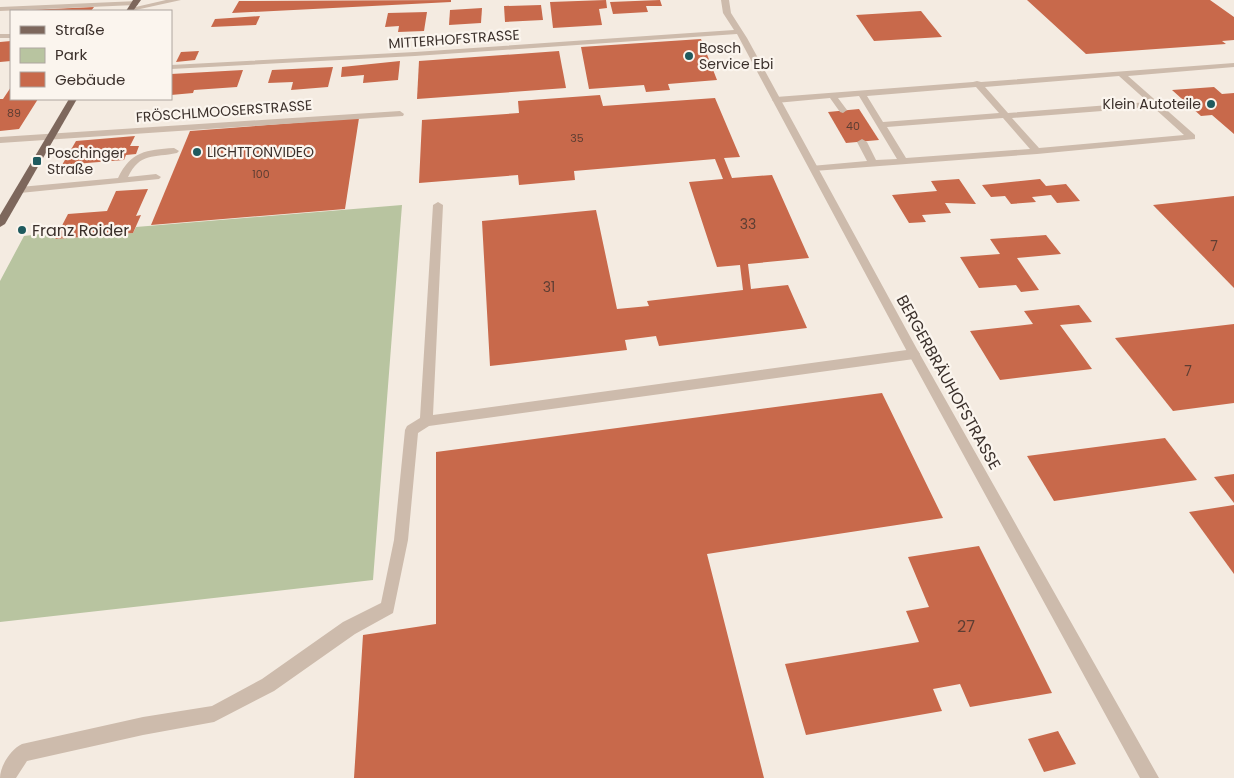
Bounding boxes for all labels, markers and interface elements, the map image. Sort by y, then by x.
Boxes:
legend [10,10,172,100]
text: Straße [55,19,105,40]
street label: MITTERHOFSTRASSE [388,24,520,54]
place label: Bosch Service Ebi [699,38,773,74]
text: Park [55,44,87,65]
marker: Bosch Service Ebi [683,50,695,62]
text: Gebäude [55,69,125,90]
place label: Klein Autoteile [1103,94,1201,114]
street label: FRÖSCHLMOOSERSTRASSE [135,95,313,127]
marker: Klein Autoteile [1205,98,1217,110]
house number: 89 [7,105,21,121]
house number: 40 [846,118,860,134]
house number: 35 [570,130,584,146]
place label: LICHTTONVIDEO [207,142,314,162]
place label: Poschinger Straße [47,143,125,179]
marker: LICHTTONVIDEO [191,146,203,158]
marker: Poschinger Straße [31,155,43,167]
house number: 100 [252,166,270,182]
house number: 33 [740,214,756,234]
place label: Franz Roider [32,219,129,242]
marker: Franz Roider [16,224,28,236]
house number: 7 [1210,236,1218,256]
house number: 31 [543,277,555,297]
street label: BERGERBRÄUHOFSTRASSE [891,291,1006,474]
house number: 7 [1184,361,1192,381]
house number: 27 [957,615,975,638]

